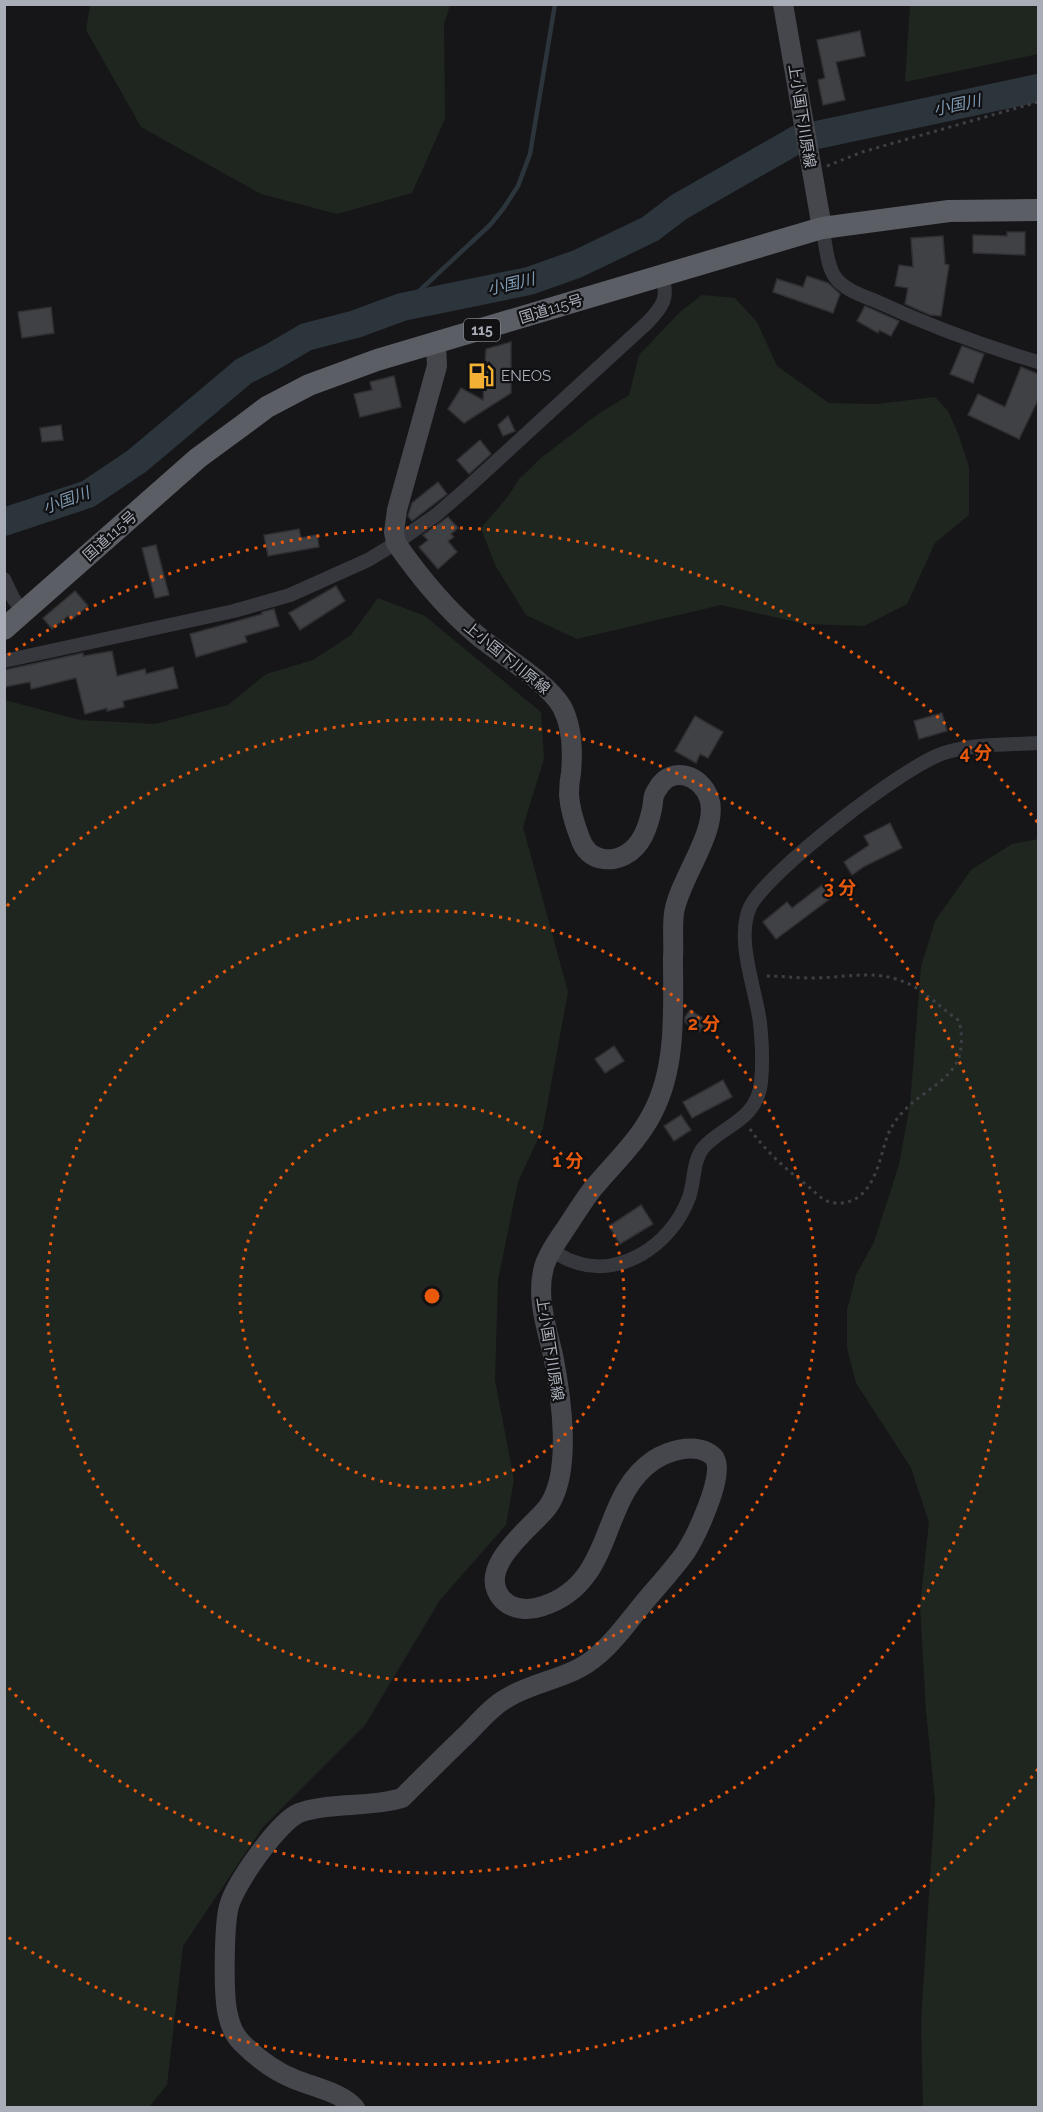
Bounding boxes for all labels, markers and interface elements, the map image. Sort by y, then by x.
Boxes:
street label: 上小国下川原線 [785,63,819,169]
water label: 小国川 [932,90,984,119]
water label: 小国川 [485,269,538,299]
street label: 国道115号 [517,291,585,327]
road number: 115 [464,319,500,341]
fuel station icon: ENEOS [466,361,496,391]
place label: ENEOS [501,367,551,385]
water label: 小国川 [40,482,94,517]
street label: 国道115号 [79,507,141,565]
street label: 上小国下川原線 [461,618,553,698]
text: 4 分 [960,742,992,763]
text: 3 分 [824,877,856,898]
text: 2 分 [688,1013,720,1034]
text: 1 分 [552,1150,584,1171]
centre of rings [422,1286,442,1306]
street label: 上小国下川原線 [533,1296,567,1402]

